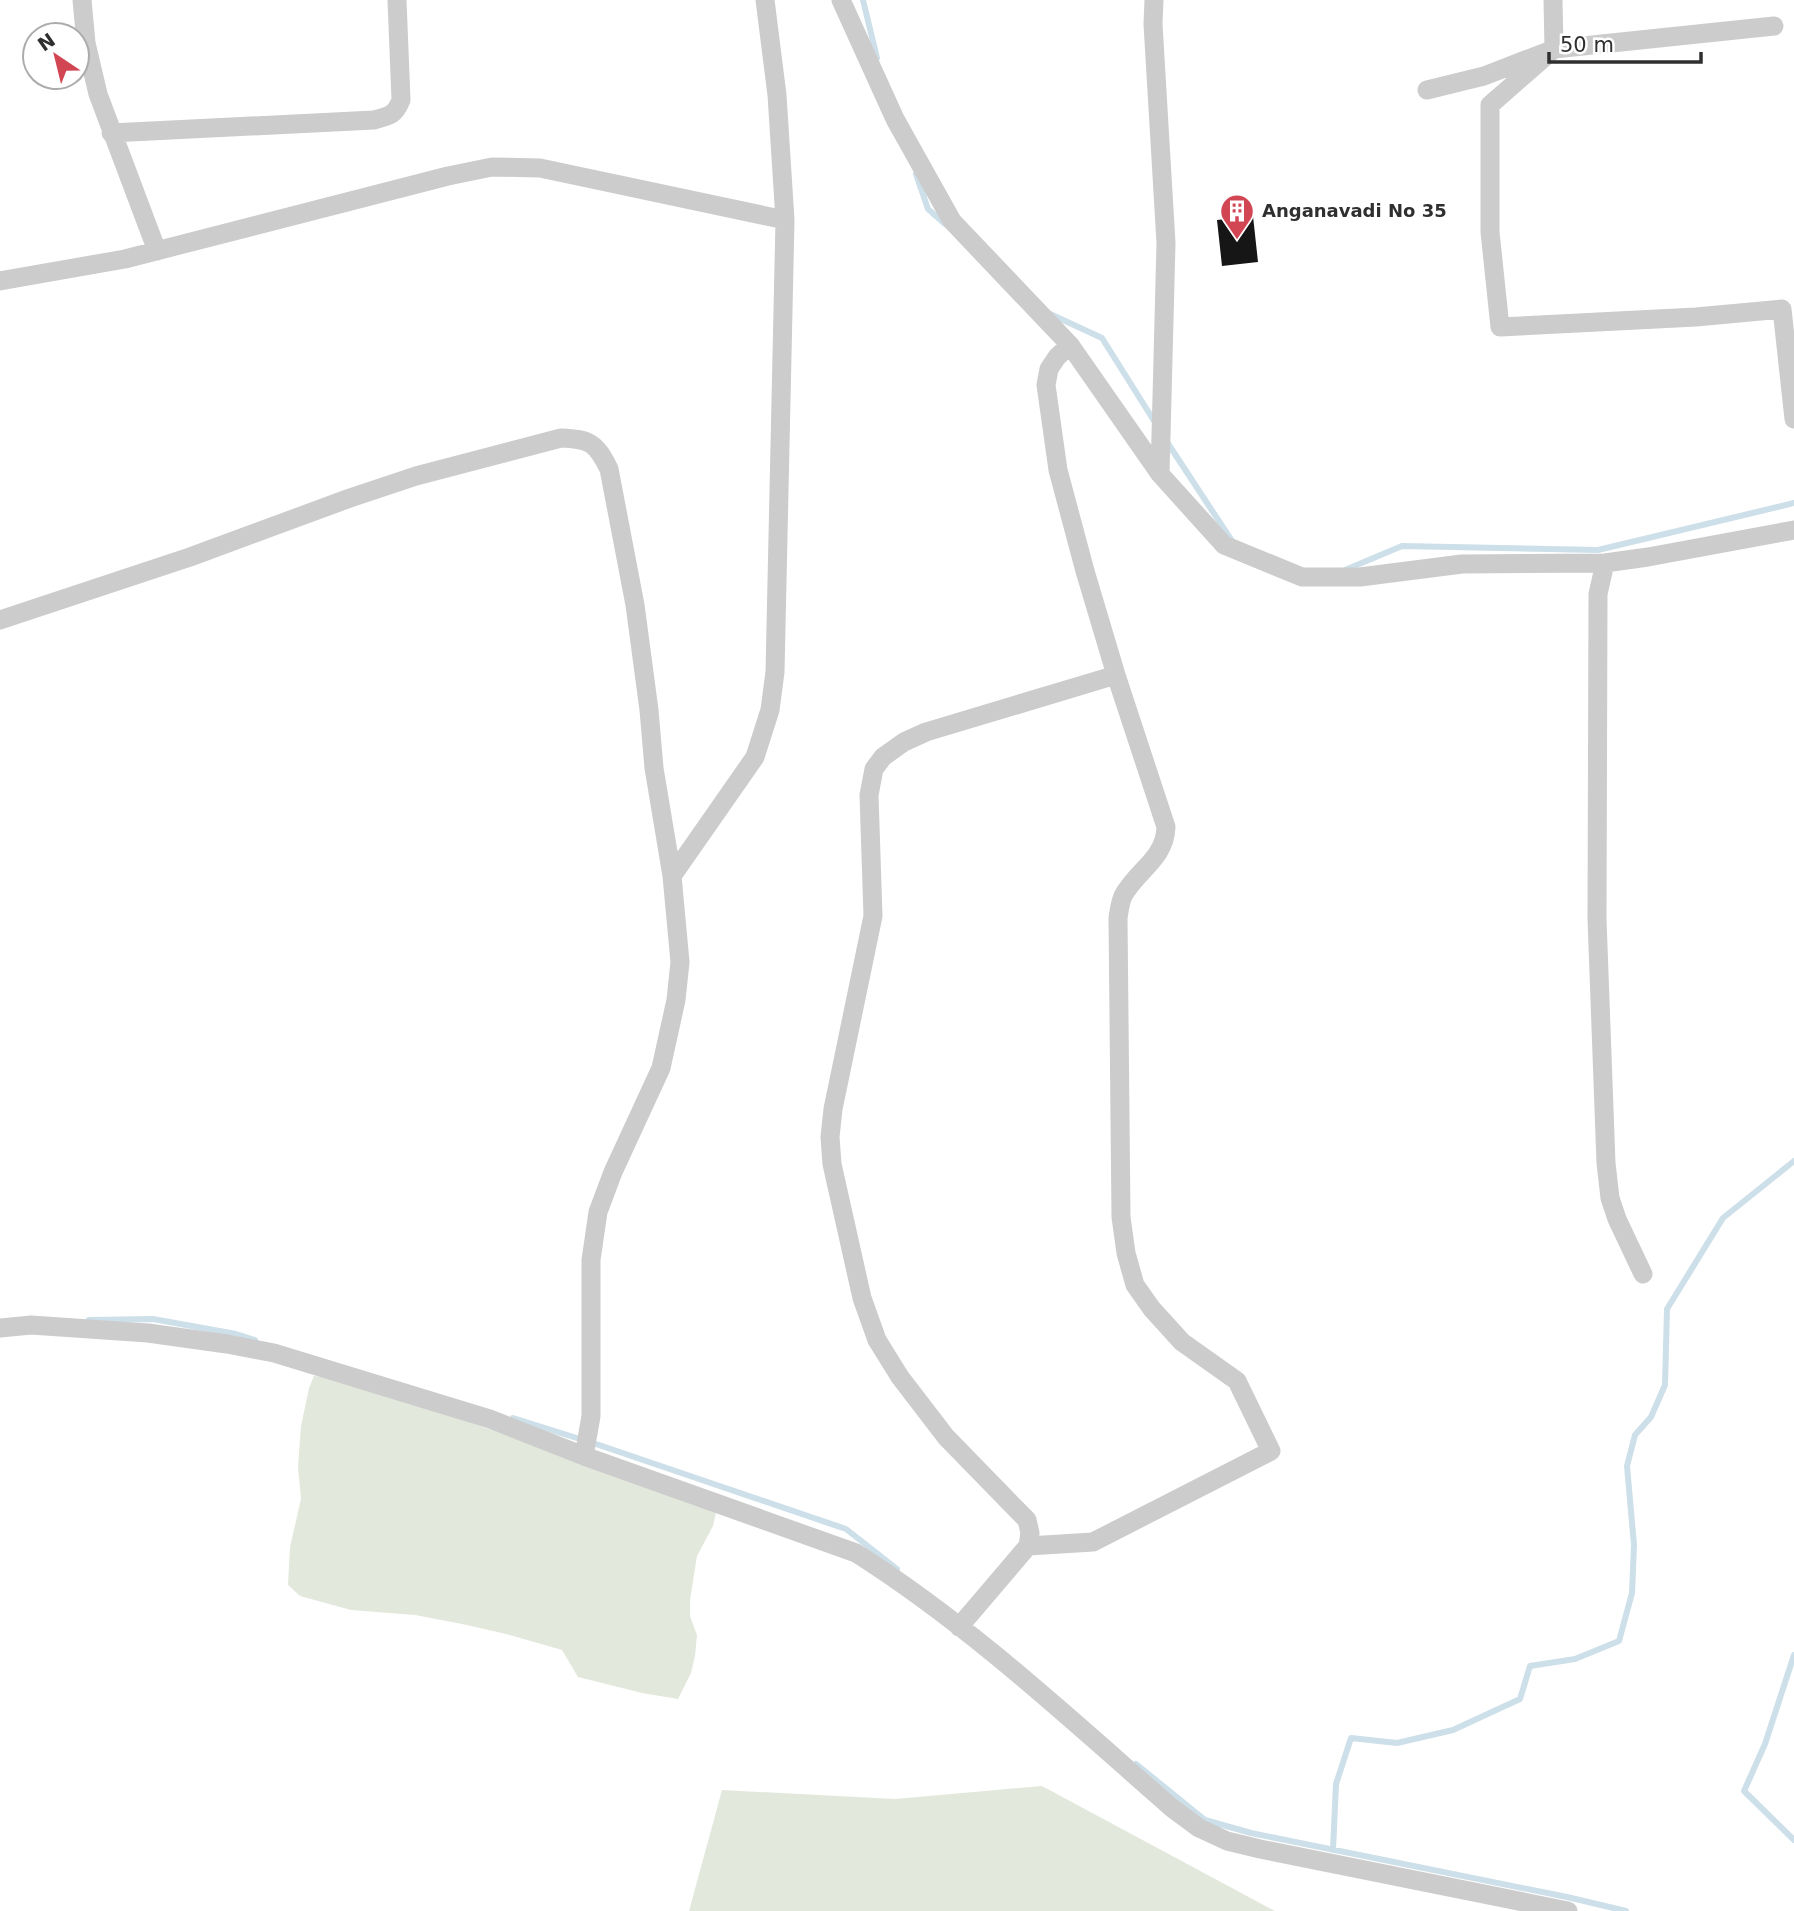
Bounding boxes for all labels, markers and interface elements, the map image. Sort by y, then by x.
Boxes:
north arrow [21,21,91,91]
scale bar [1549,21,1701,65]
text: N [33,29,59,56]
text: 50 m [1560,33,1614,57]
building icon: Anganavadi No 35 [1218,192,1256,241]
place label: Anganavadi No 35 [1262,200,1447,221]

